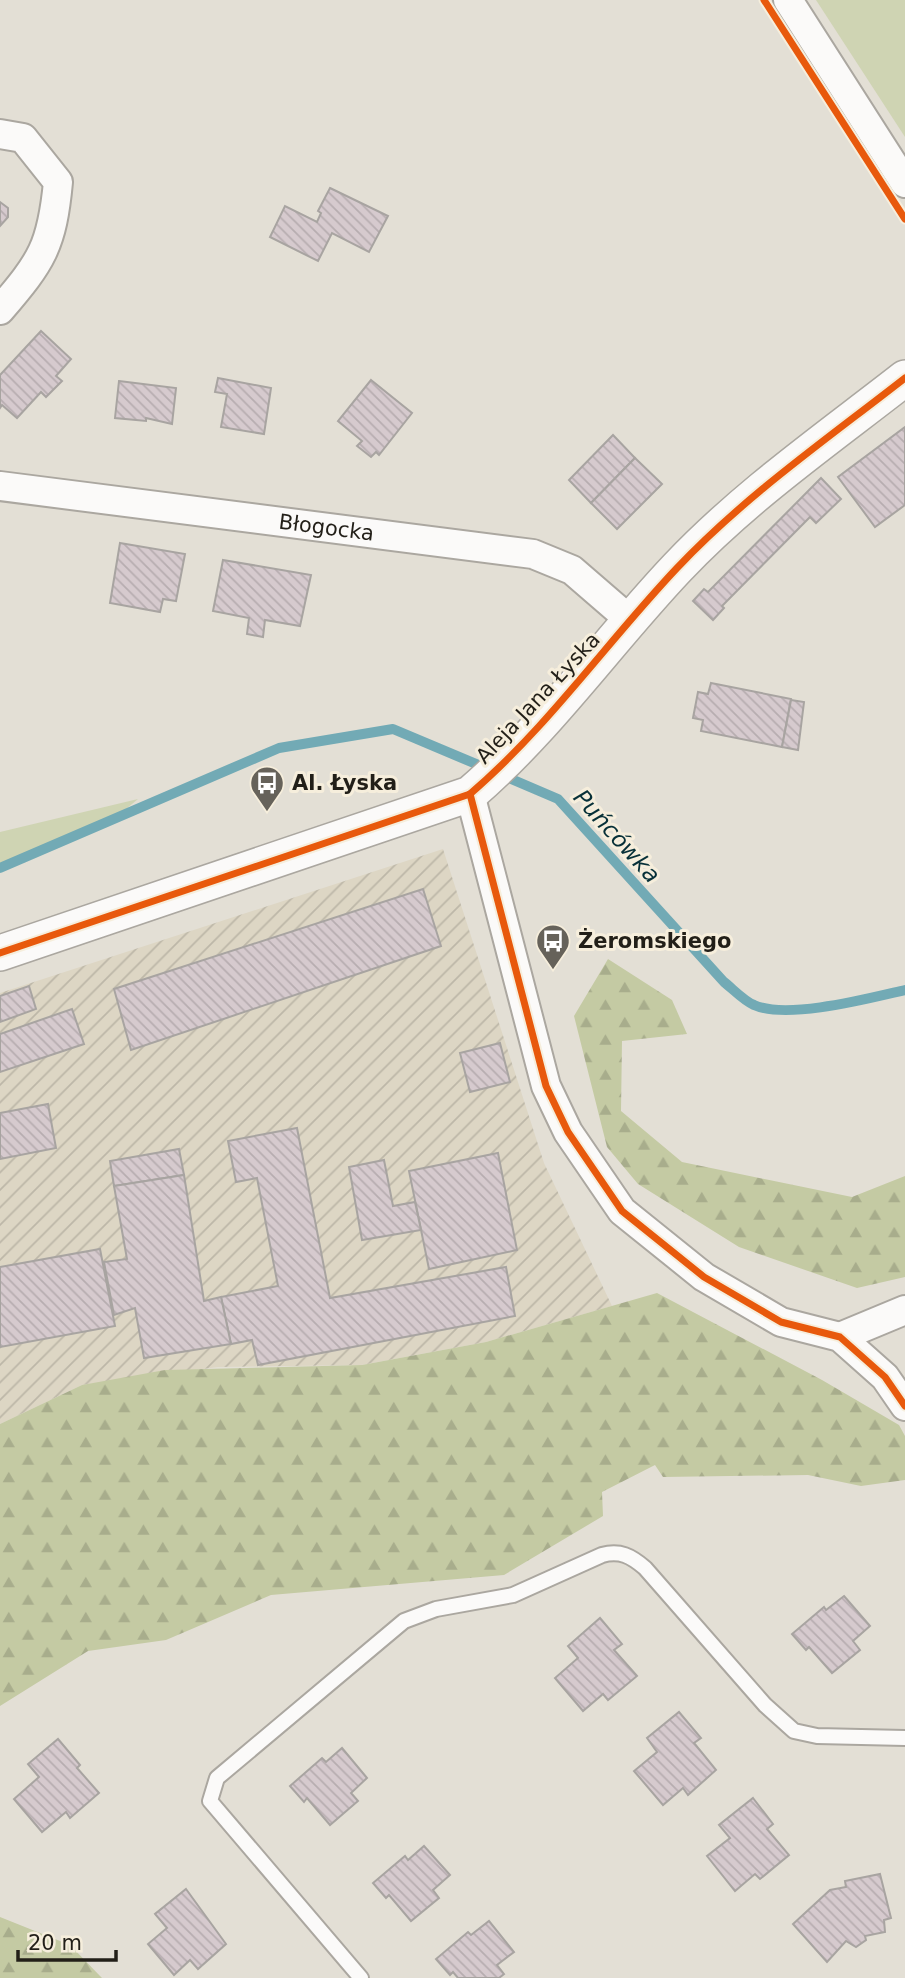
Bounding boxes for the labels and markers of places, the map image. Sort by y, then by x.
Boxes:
bus stop icon: Al. Łyska [248,764,286,813]
place label: Al. Łyska [292,771,397,795]
bus stop icon: Żeromskiego [534,922,572,971]
place label: Żeromskiego [578,928,732,953]

